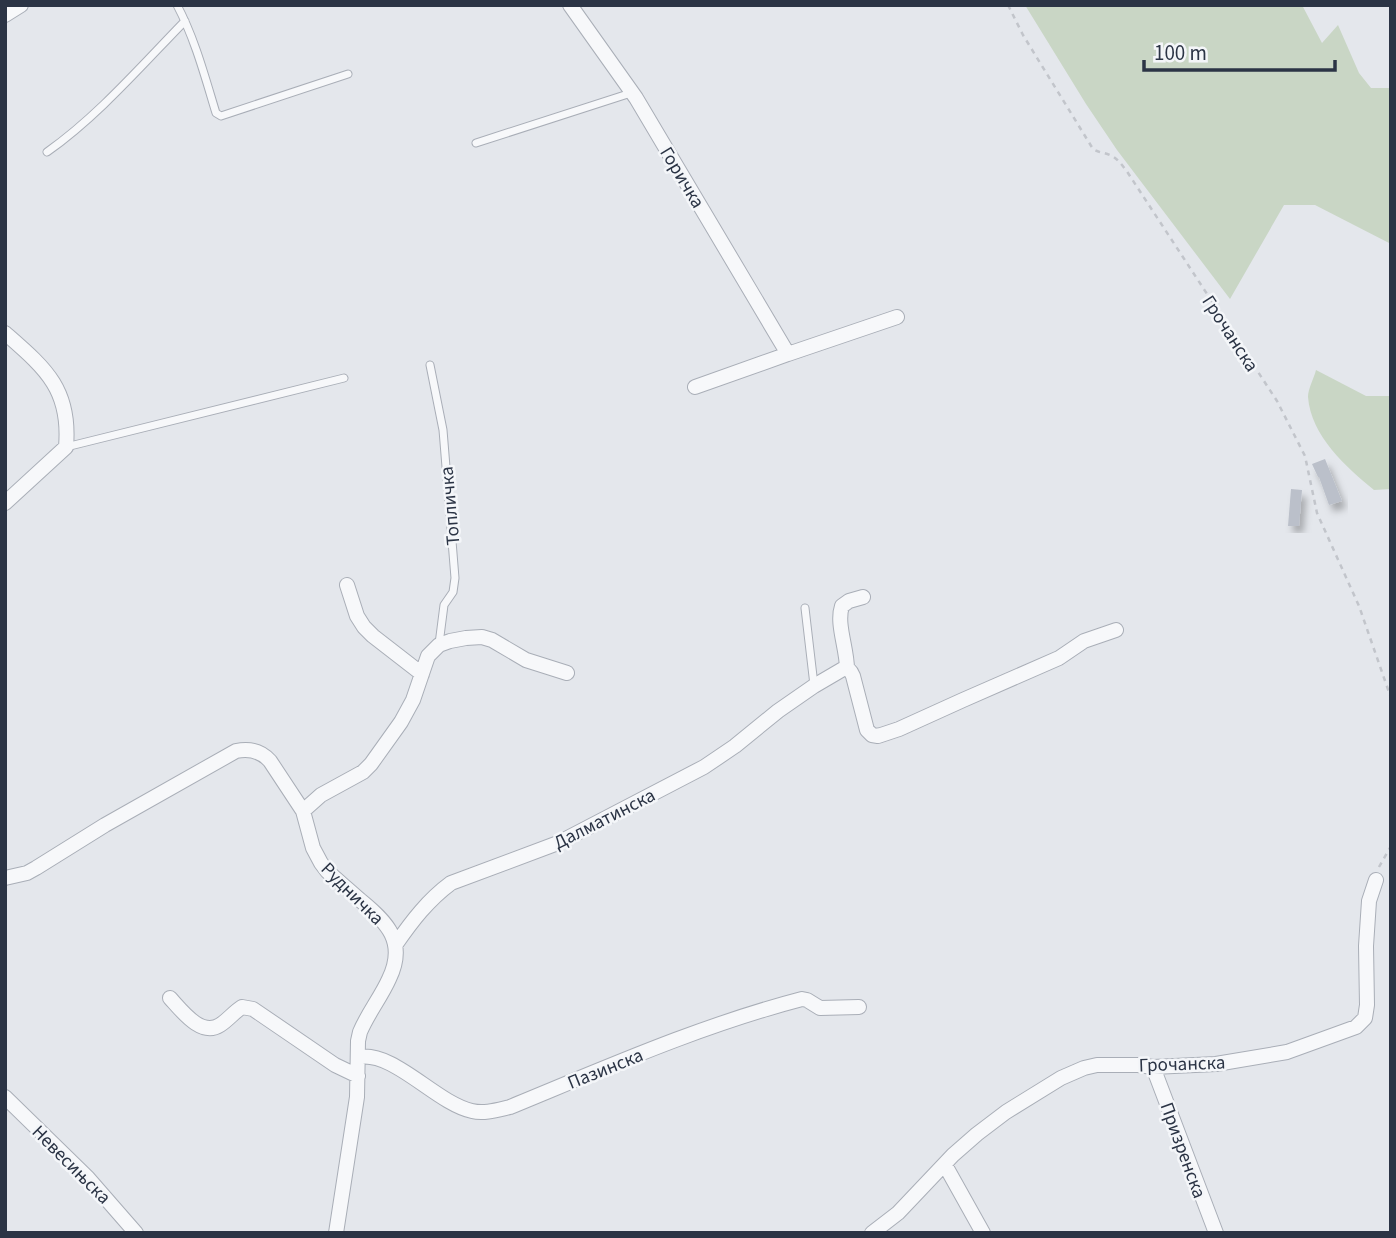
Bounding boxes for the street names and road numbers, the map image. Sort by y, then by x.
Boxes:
street label: Горичка [653,142,711,214]
street label: Грочанска [1195,290,1265,377]
street label: Топличка [434,465,467,546]
street label: Далматинска [549,782,660,857]
street label: Рудничка [314,856,390,932]
street label: Пазинска [564,1042,647,1097]
street label: Грочанска [1138,1049,1226,1080]
street label: Призренска [1153,1099,1212,1202]
street label: Невесињска [25,1119,117,1211]

